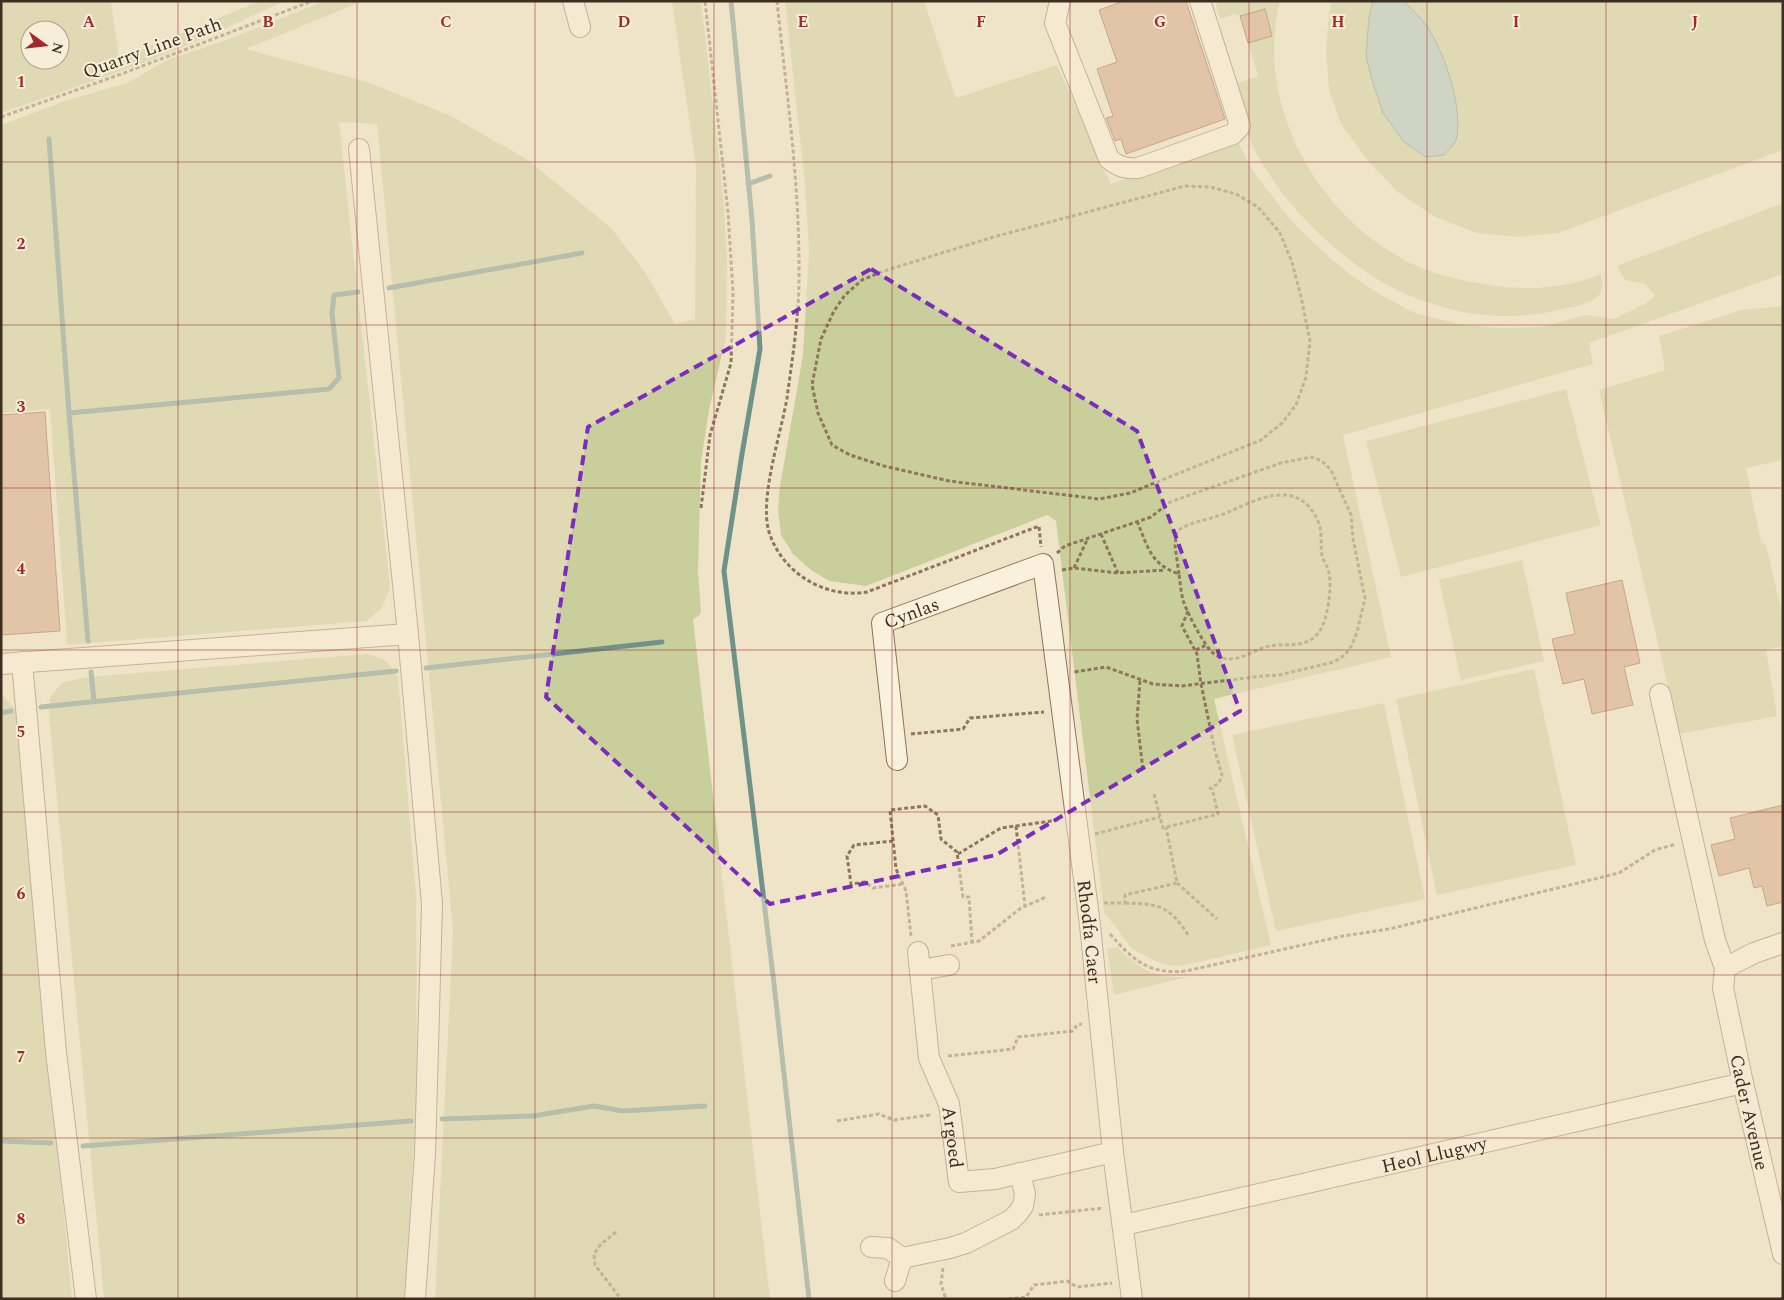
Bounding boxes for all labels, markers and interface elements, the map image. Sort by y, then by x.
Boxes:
street label: Quarry Line Path [79,10,226,87]
text: A [83,10,96,34]
text: B [262,10,274,34]
text: C [440,10,452,34]
text: D [618,10,631,34]
text: E [798,10,808,34]
text: F [976,10,986,34]
text: G [1154,10,1166,34]
text: H [1331,10,1345,34]
text: I [1513,10,1519,34]
text: J [1692,10,1699,34]
north arrow [20,20,70,70]
text: N [45,40,69,56]
text: 1 [17,70,25,94]
text: 2 [17,232,26,256]
text: 3 [17,395,26,419]
text: 4 [17,557,26,581]
street label: Cynlas [880,590,944,637]
text: 5 [17,720,25,744]
street label: Rhodfa Caer [1068,878,1109,986]
text: 6 [17,882,26,906]
text: 7 [17,1045,26,1069]
street label: Cader Avenue [1721,1052,1776,1173]
street label: Argoed [933,1105,970,1170]
street label: Heol Llugwy [1379,1129,1491,1181]
text: 8 [17,1207,26,1231]

